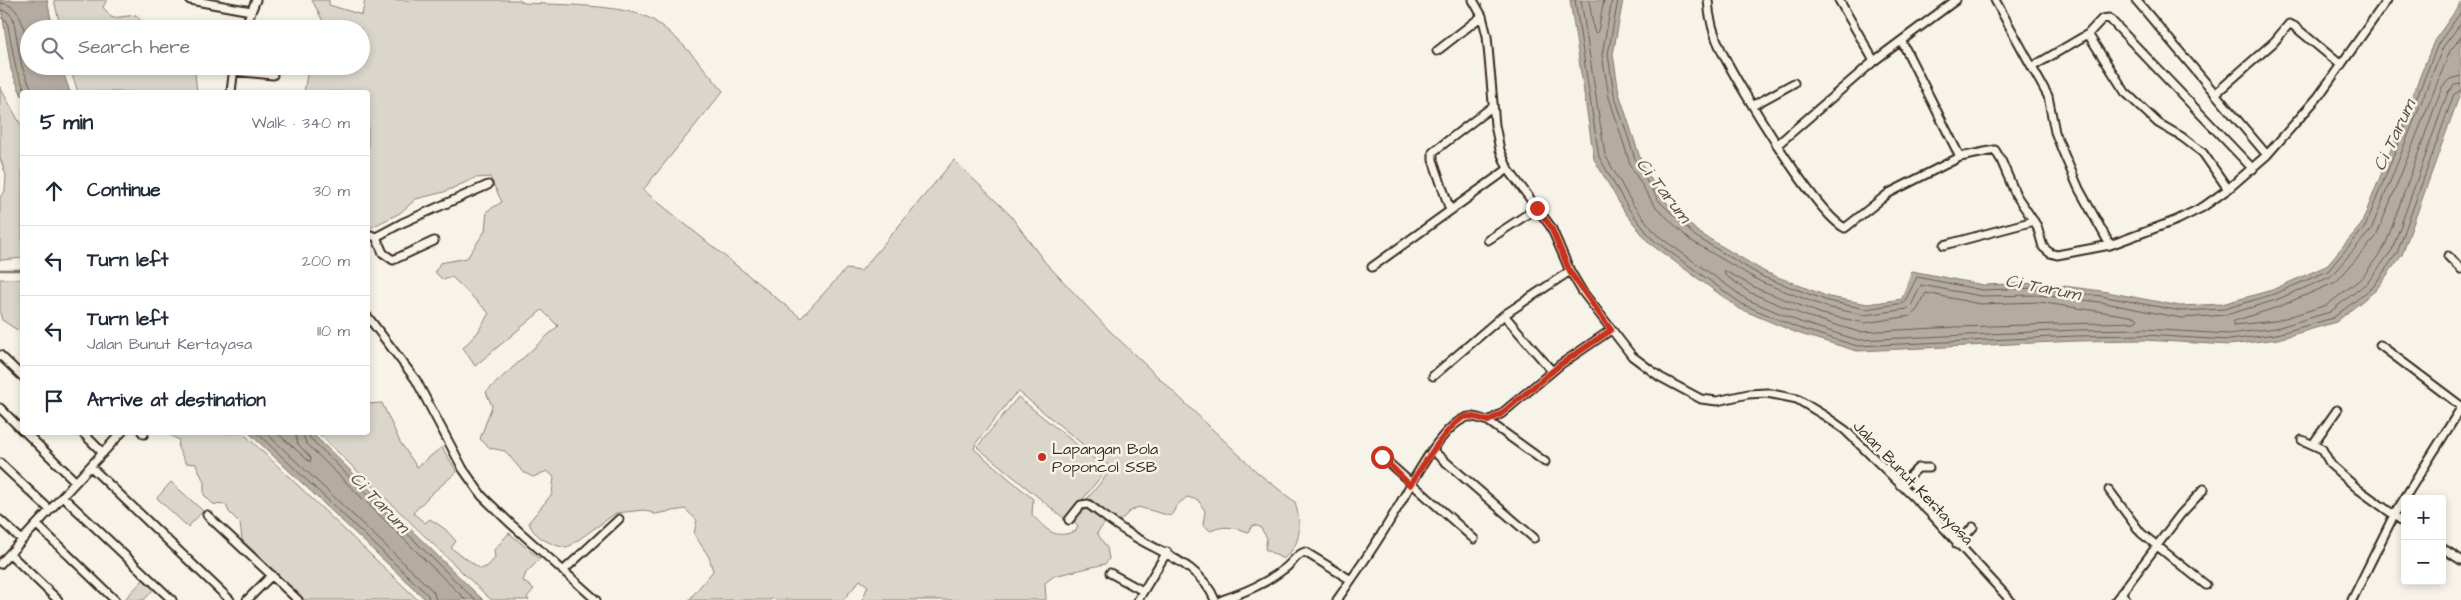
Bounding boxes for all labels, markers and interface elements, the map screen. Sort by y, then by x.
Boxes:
search box [20,20,370,75]
icon: search [38,34,66,62]
text: Search here [78,34,190,61]
water label: Ci Tarum [2367,94,2423,175]
text: 5 min [40,108,93,137]
text: Walk · 340 m [251,112,350,134]
water label: Ci Tarum [1630,153,1698,230]
icon: ahead [40,177,68,205]
text: Continue [87,177,161,204]
text: 30 m [313,180,350,202]
route end [1526,197,1549,220]
icon: left [40,247,68,275]
text: Turn left [87,247,168,274]
text: 200 m [302,250,350,272]
water label: Ci Tarum [2003,268,2085,307]
text: Turn left [87,306,168,333]
icon: left [40,317,68,345]
text: 110 m [317,320,350,342]
text: Jalan Bunut Kertayasa [87,333,252,355]
icon: arrive [40,387,68,415]
text: Arrive at destination [87,387,266,414]
street label: Jalan Bunut Kertayasa [1847,416,1979,550]
place label: Lapangan Bola Poponcol SSB [1052,438,1158,478]
route start [1371,446,1394,469]
marker: Lapangan Bola Poponcol SSB [1036,451,1048,463]
water label: Ci Tarum [344,466,416,540]
map controls [2401,495,2446,585]
button: + [2401,495,2446,540]
button: − [2401,540,2446,585]

